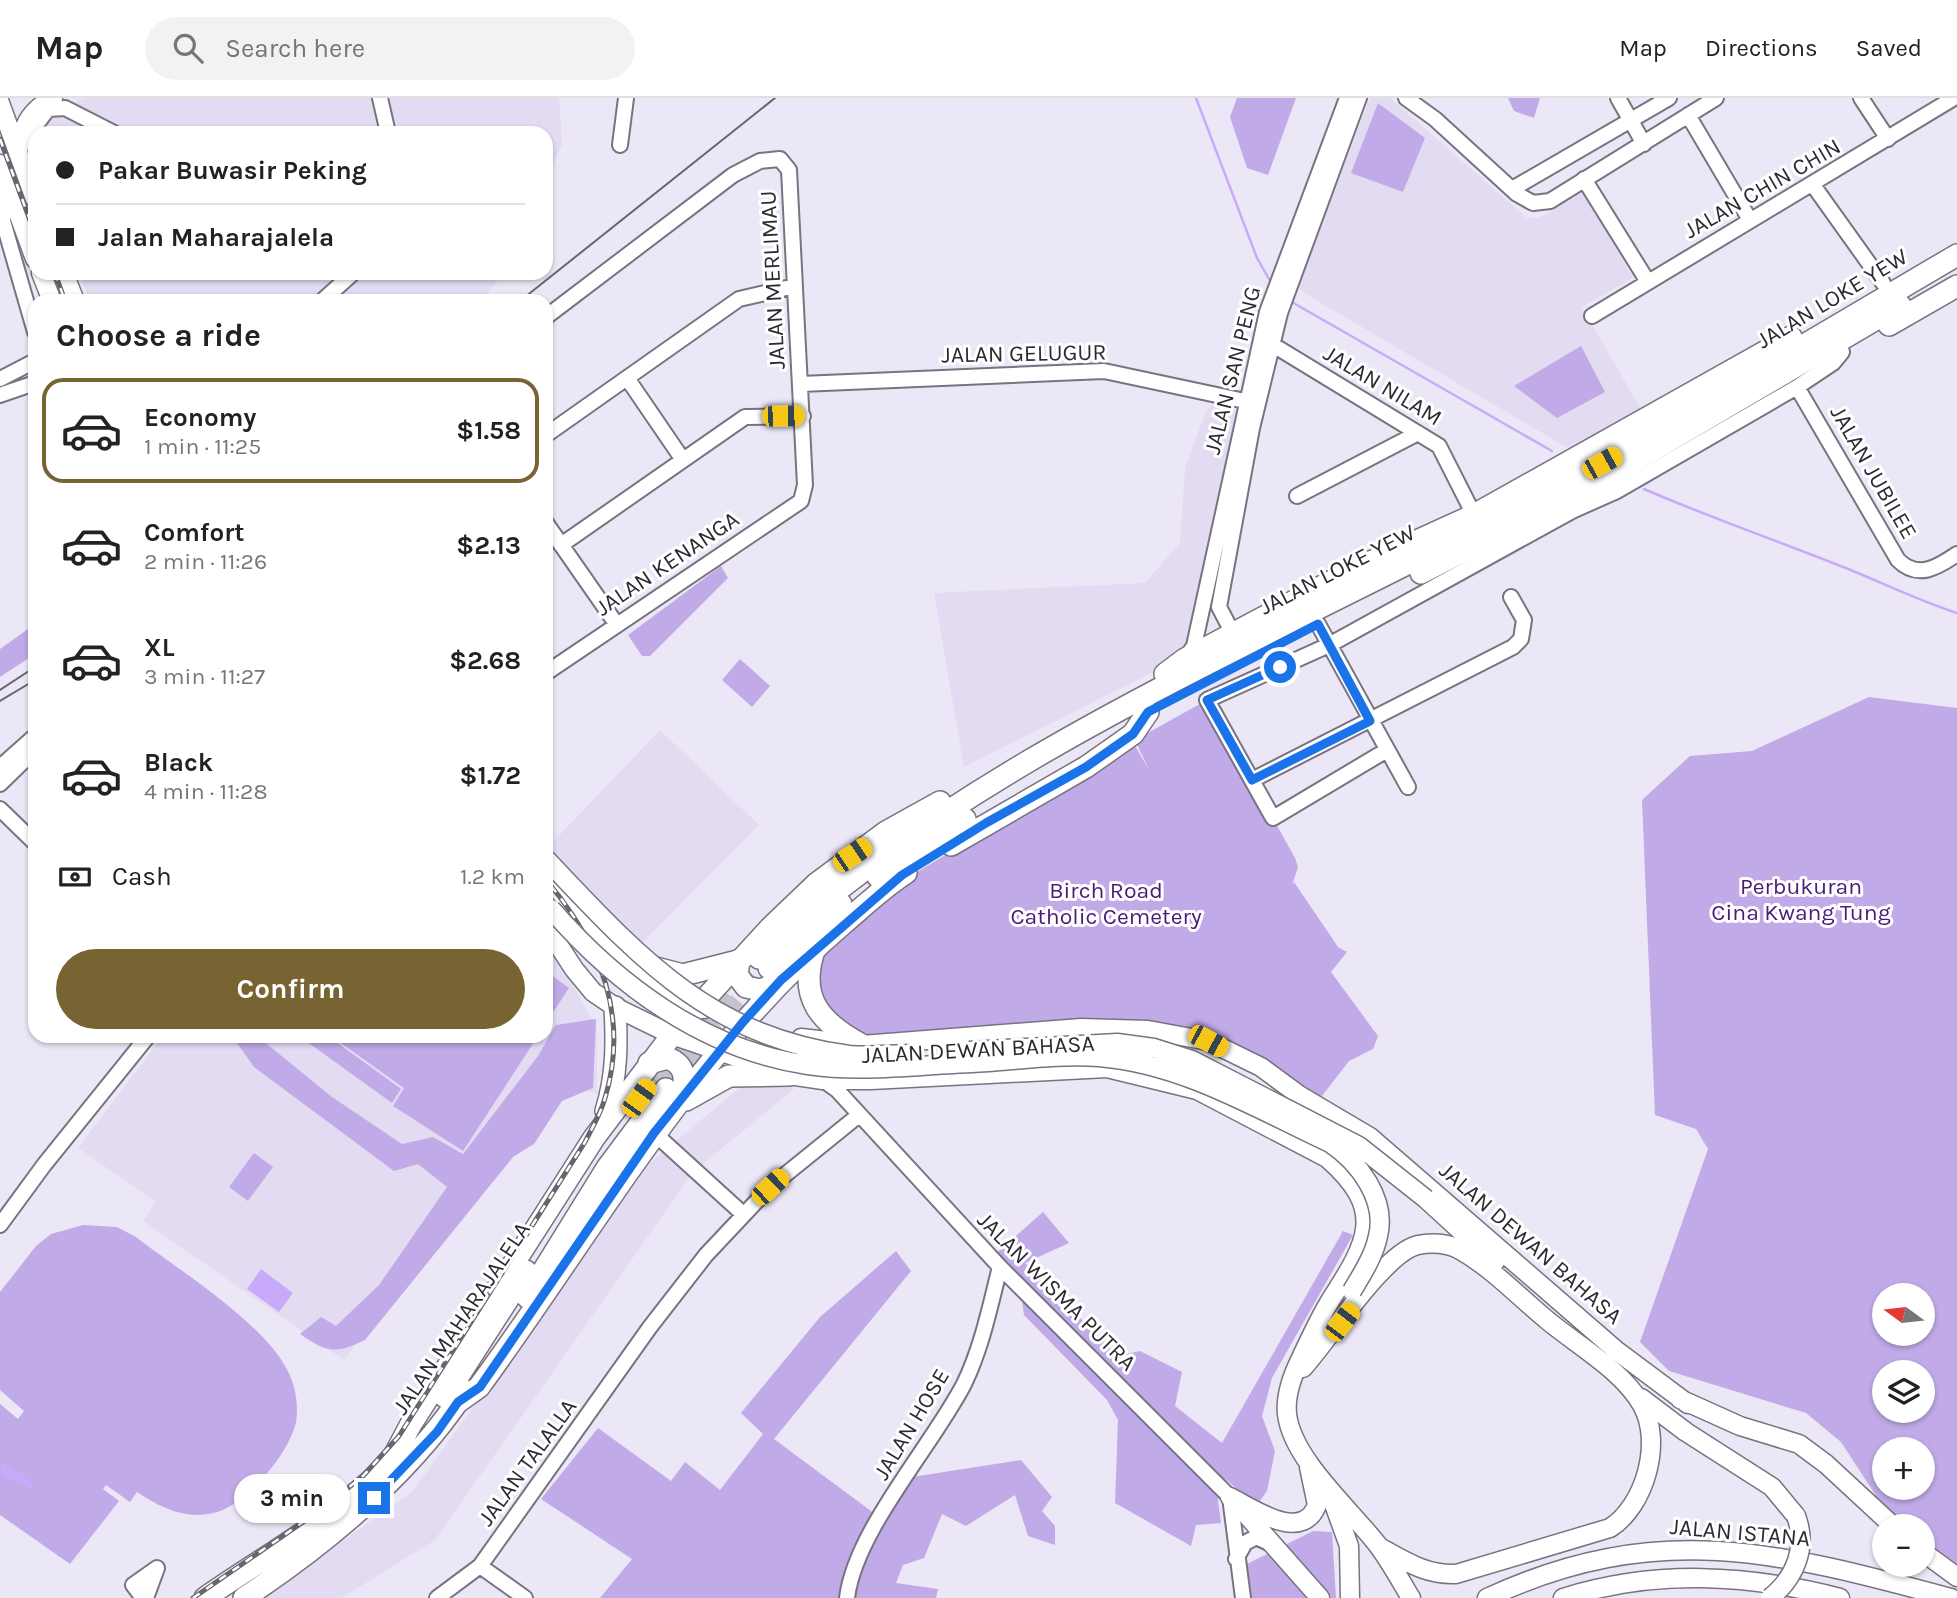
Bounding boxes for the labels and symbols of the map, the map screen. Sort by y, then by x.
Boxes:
street label: JALAN CHIN CHIN [1679,133,1845,244]
street label: JALAN MERLIMAU [754,190,791,370]
street label: JALAN LOKE YEW [1752,242,1913,354]
street label: JALAN SAN PENG [1199,283,1266,457]
street label: JALAN GELUGUR [941,339,1107,368]
street label: JALAN NILAM [1319,340,1447,431]
street label: JALAN JUBILEE [1825,401,1923,544]
car [762,405,805,427]
car [1579,444,1626,482]
street label: JALAN KENANGA [590,505,744,621]
street label: JALAN LOKE YEW [1255,518,1420,620]
route start [1264,651,1296,683]
car [829,835,876,875]
park label: Perbukuran Cina Kwang Tung [1711,873,1891,926]
park label: Birch Road Catholic Cemetery [1010,877,1202,930]
car [1185,1022,1232,1060]
street label: JALAN DEWAN BAHASA [861,1030,1095,1069]
car [619,1075,660,1121]
street label: JALAN DEWAN BAHASA [1434,1157,1628,1330]
car [748,1165,793,1209]
street label: JALAN WISMA PUTRA [972,1206,1142,1376]
street label: JALAN MAHARAJALELA [387,1217,536,1420]
north arrow [1872,1283,1936,1346]
car [1321,1299,1364,1345]
street label: JALAN HOSE [868,1364,955,1485]
street label: JALAN TALALLA [472,1394,582,1531]
callout: 3 min [234,1474,350,1522]
route end [358,1482,390,1514]
street label: JALAN ISTANA [1669,1513,1811,1552]

